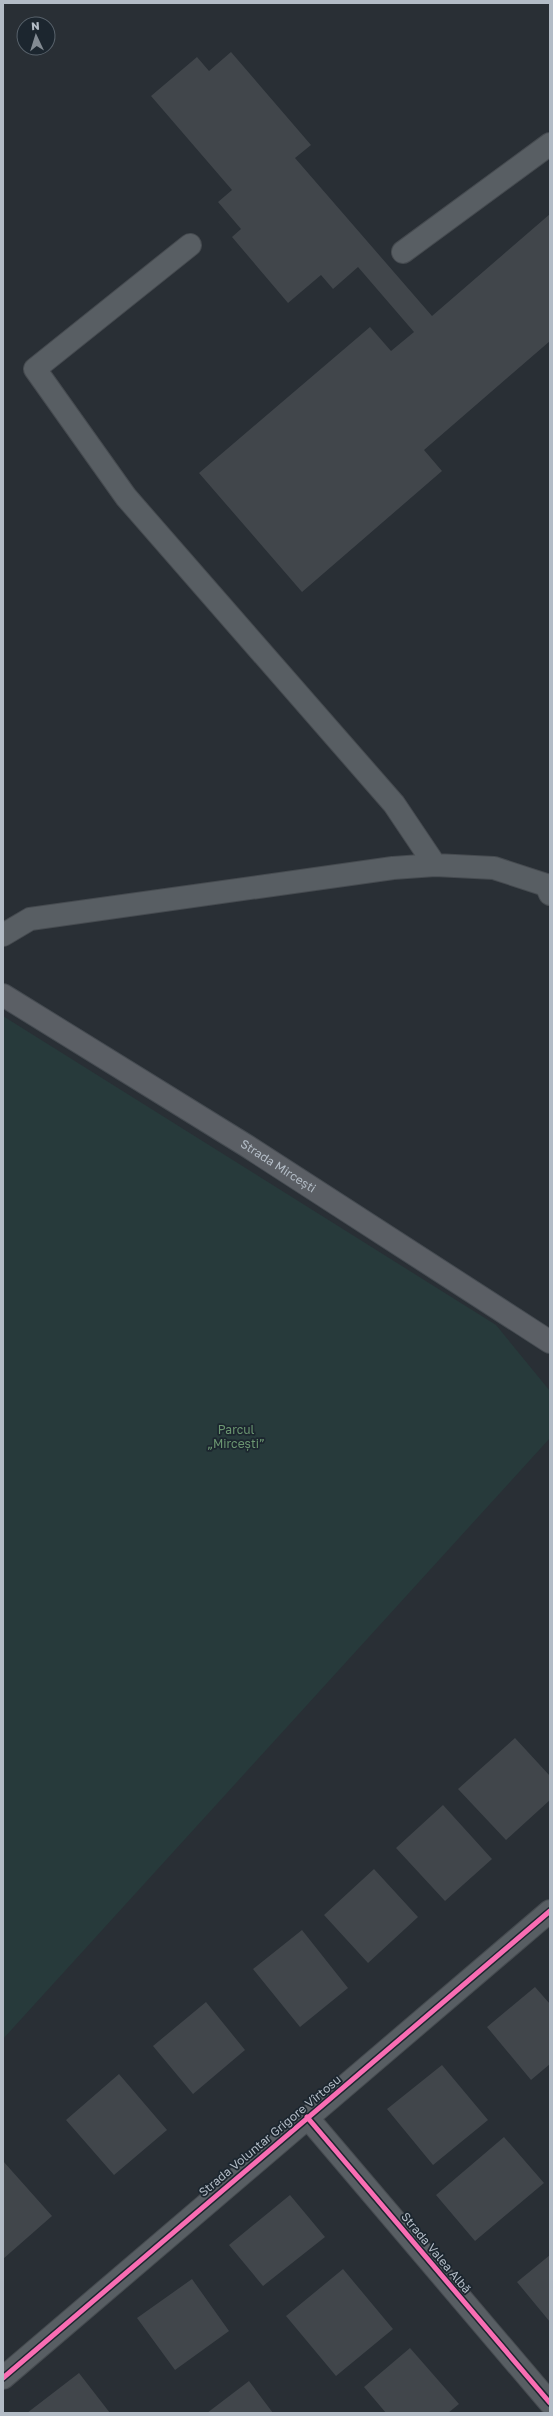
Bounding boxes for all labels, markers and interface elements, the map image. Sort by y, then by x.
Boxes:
north arrow [16,16,56,56]
text: N [31,19,40,32]
street label: Strada Mircești [238,1136,319,1196]
park label: Parcul „Mircești” [207,1422,265,1451]
street label: Strada Voluntar Grigore Vîrtosu [196,2072,344,2199]
street label: Strada Valea Albă [398,2209,475,2296]

